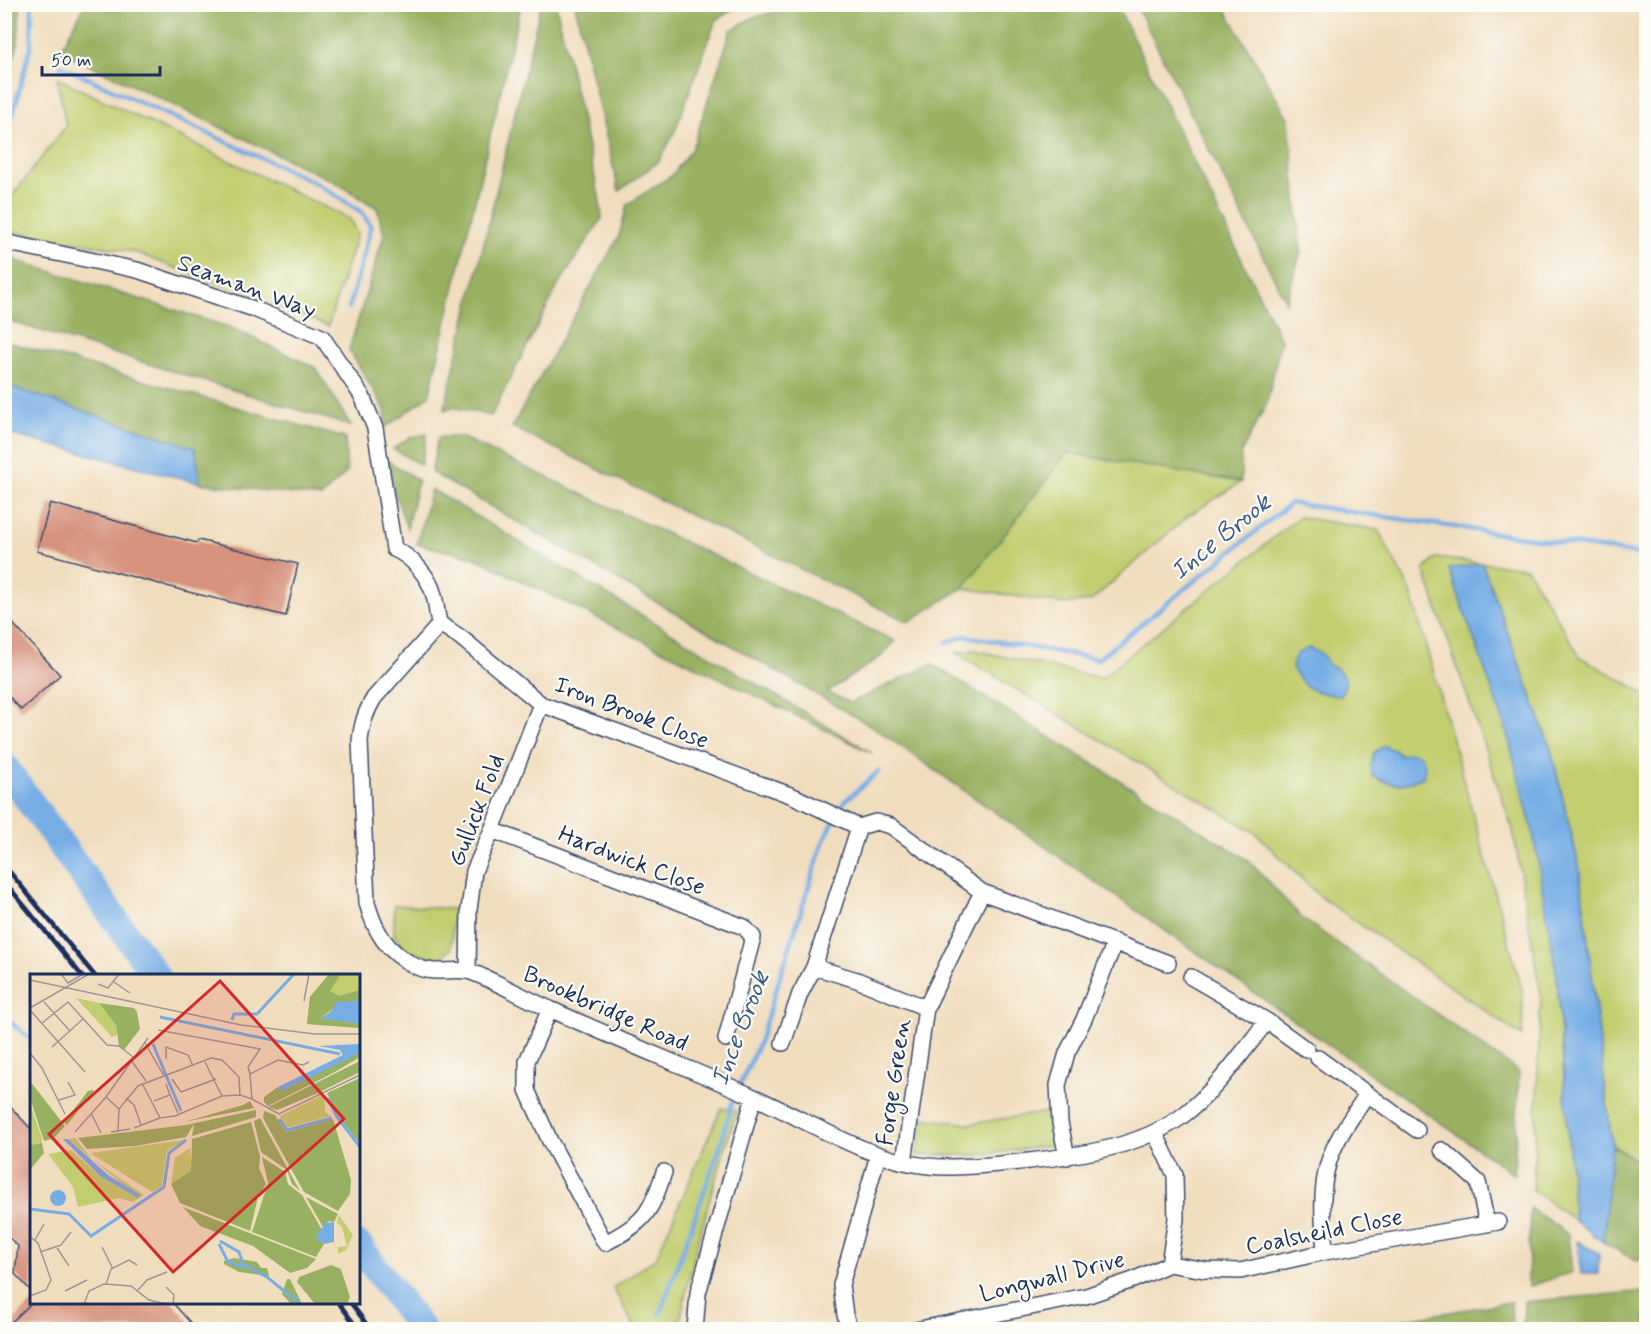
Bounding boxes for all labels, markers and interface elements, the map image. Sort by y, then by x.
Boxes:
scale bar [42,39,160,77]
text: 50 m [51,49,91,73]
street label: Seaman Way [173,248,320,327]
water label: Ince Brook [1164,486,1280,588]
street label: Iron Brook Close [550,670,713,757]
street label: Gullick Fold [442,750,513,871]
street label: Hardwick Close [554,819,709,904]
street label: Brookbridge Road [517,959,693,1062]
water label: Ince Brook [704,965,779,1091]
inset map [30,974,360,1304]
street label: Forge Green [870,1016,921,1148]
street label: Coalsheild Close [1243,1202,1405,1263]
street label: Longwall Drive [977,1244,1129,1312]

